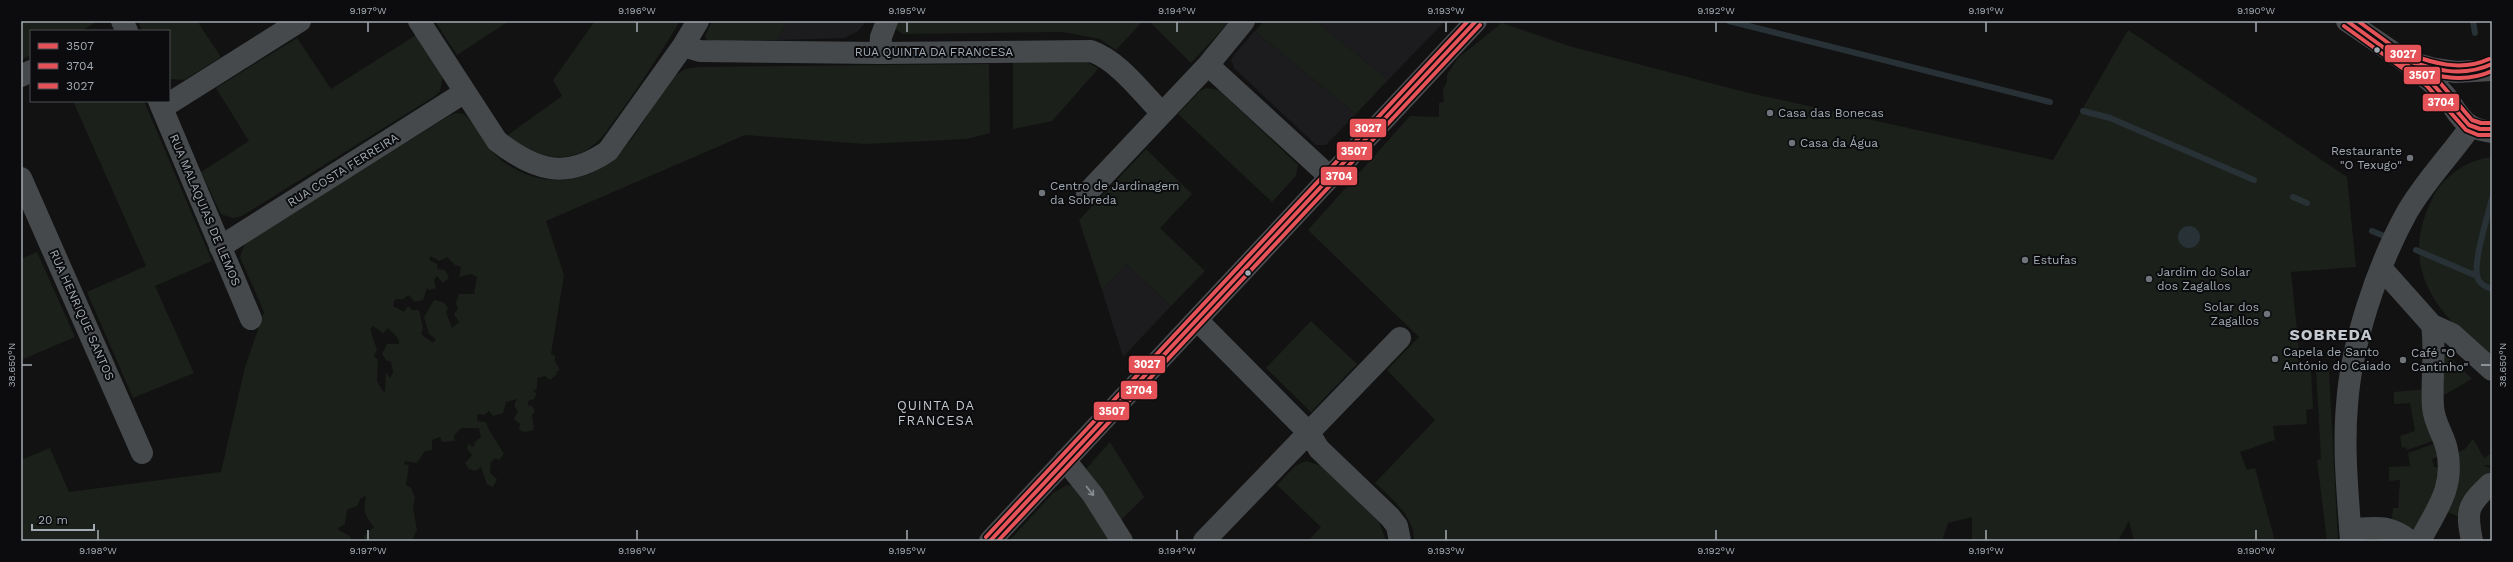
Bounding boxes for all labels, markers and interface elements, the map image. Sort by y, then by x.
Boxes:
text: 9.197°W [349,5,387,16]
text: 9.196°W [618,5,656,16]
text: 9.195°W [888,5,926,16]
text: 9.194°W [1158,5,1196,16]
text: 9.193°W [1427,5,1465,16]
text: 9.192°W [1697,5,1735,16]
text: 9.191°W [1968,5,2004,16]
text: 9.190°W [2237,5,2275,16]
legend [30,30,170,102]
text: 3507 [66,39,94,53]
line badge: 3027 [2384,44,2422,63]
street label: RUA QUINTA DA FRANCESA [855,45,1013,59]
unlabelled marker [2372,45,2382,55]
text: 3027 [2390,48,2417,61]
text: 3704 [66,59,94,73]
line badge: 3507 [2403,66,2441,85]
text: 3507 [2409,69,2436,82]
text: 3027 [66,79,94,93]
line badge: 3704 [2422,93,2460,112]
text: 3704 [2428,96,2454,109]
place label: Casa das Bonecas [1778,106,1884,120]
marker: Casa das Bonecas [1765,108,1775,118]
line badge: 3027 [1349,118,1387,138]
text: 3027 [1355,122,1382,135]
street label: RUA COSTA FERREIRA [285,130,401,210]
street label: RUA MALAQUIAS DE LEMOS [167,132,243,288]
place label: Casa da Água [1800,136,1878,150]
marker: Casa da Água [1787,138,1797,148]
line badge: 3507 [1336,141,1373,161]
place label: Restaurante "O Texugo" [2331,144,2402,172]
text: 3507 [1341,145,1368,158]
marker: Restaurante "O Texugo" [2405,153,2415,163]
line badge: 3704 [1320,166,1358,186]
text: 3704 [1326,170,1352,183]
place label: Centro de Jardinagem da Sobreda [1050,179,1180,207]
marker: Centro de Jardinagem da Sobreda [1037,188,1047,198]
street label: RUA HENRIQUE SANTOS [47,247,117,383]
place label: Estufas [2033,253,2077,267]
marker: Estufas [2020,255,2030,265]
place label: Jardim do Solar dos Zagallos [2157,265,2250,293]
unlabelled marker [1243,268,1253,278]
marker: Jardim do Solar dos Zagallos [2144,274,2154,284]
place label: Solar dos Zagallos [2204,300,2259,328]
marker: Solar dos Zagallos [2262,309,2272,319]
district label: SOBREDA [2289,325,2373,344]
text: 38.650°N [6,343,17,387]
text: 38.650°N [2497,343,2508,387]
place label: Capela de Santo António do Caiado [2283,345,2391,373]
place label: Café "O Cantinho" [2411,346,2468,374]
marker: Capela de Santo António do Caiado [2270,354,2280,364]
line badge: 3027 [1128,355,1166,374]
marker: Café "O Cantinho" [2398,355,2408,365]
text: 3027 [1134,358,1161,371]
line badge: 3704 [1120,380,1158,400]
text: 3704 [1126,384,1152,397]
district label: QUINTA DA FRANCESA [897,398,975,428]
line badge: 3507 [1093,401,1130,421]
text: 3507 [1099,405,1126,418]
one-way arrow [1085,485,1094,496]
scale bar [32,506,94,532]
text: 20 m [38,513,68,527]
text: 9.198°W [79,545,117,556]
text: 9.197°W [349,545,387,556]
text: 9.196°W [618,545,656,556]
text: 9.195°W [888,545,926,556]
text: 9.194°W [1158,545,1196,556]
text: 9.193°W [1427,545,1465,556]
text: 9.192°W [1697,545,1735,556]
text: 9.191°W [1968,545,2004,556]
text: 9.190°W [2237,545,2275,556]

